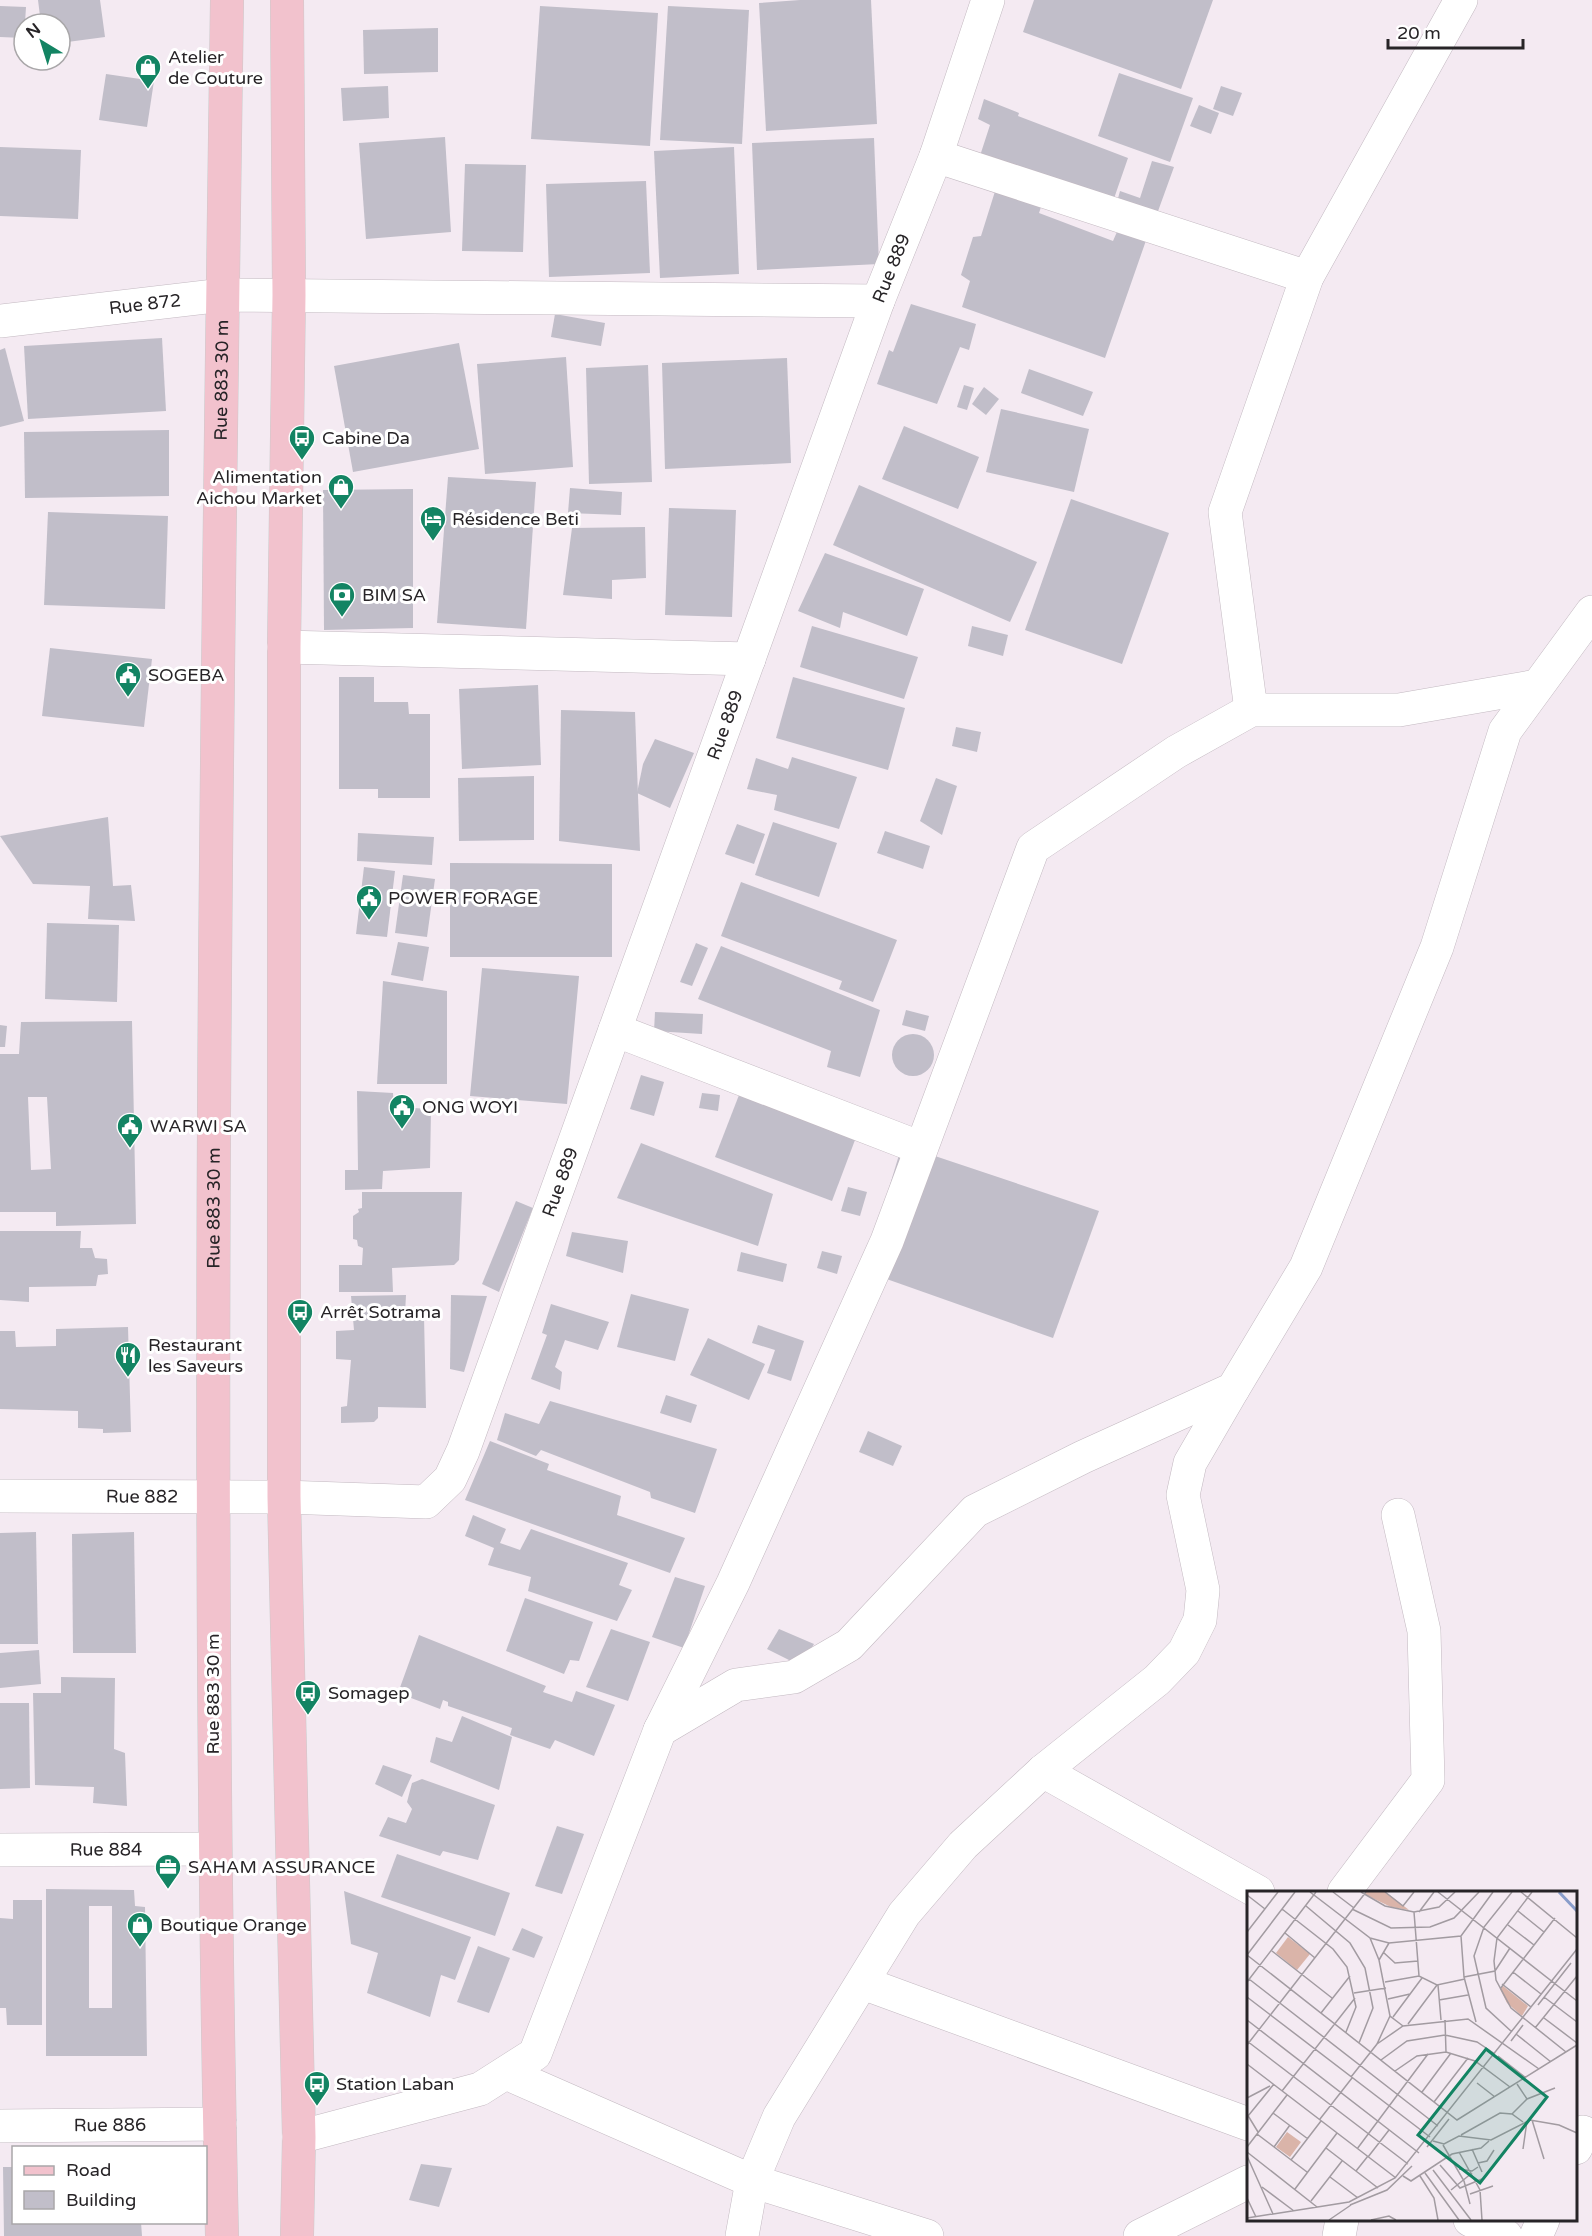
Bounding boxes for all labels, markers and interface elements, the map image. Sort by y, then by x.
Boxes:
north arrow [12,12,72,72]
scale bar [1388,12,1523,50]
text: N [22,19,45,43]
text: 20 m [1397,22,1441,44]
place label: Atelier de Couture [168,46,263,89]
shop icon: Atelier de Couture [133,52,163,90]
street label: Rue 889 [867,231,915,306]
street label: Rue 872 [108,289,182,319]
street label: Rue 883 30 m [210,319,233,441]
bus stop icon: Cabine Da [287,423,317,461]
place label: Cabine Da [322,427,410,449]
place label: Alimentation Aichou Market [196,466,322,509]
shop icon: Alimentation Aichou Market [326,472,356,510]
hotel icon: Résidence Beti [418,504,448,542]
place label: Résidence Beti [452,508,579,530]
bank icon: BIM SA [327,580,357,618]
place label: BIM SA [362,584,426,606]
public building icon: SOGEBA [113,660,143,698]
place label: SOGEBA [148,664,225,686]
street label: Rue 889 [702,687,748,763]
public building icon: POWER FORAGE [354,883,384,921]
place label: POWER FORAGE [388,887,538,909]
public building icon: ONG WOYI [387,1092,417,1130]
place label: ONG WOYI [422,1096,518,1118]
public building icon: WARWI SA [115,1111,145,1149]
place label: WARWI SA [150,1115,247,1137]
street label: Rue 889 [537,1144,583,1220]
street label: Rue 883 30 m [202,1147,225,1269]
bus stop icon: Arrêt Sotrama [285,1297,315,1335]
place label: Arrêt Sotrama [320,1301,441,1323]
place label: Restaurant les Saveurs [148,1334,243,1377]
restaurant icon: Restaurant les Saveurs [113,1340,143,1378]
street label: Rue 882 [106,1485,178,1508]
street label: Rue 883 30 m [202,1633,224,1755]
bus stop icon: Somagep [293,1678,323,1716]
place label: Somagep [328,1682,410,1704]
street label: Rue 884 [70,1838,142,1861]
office icon: SAHAM ASSURANCE [153,1852,183,1890]
place label: SAHAM ASSURANCE [188,1856,376,1878]
inset map [1247,1891,1577,2221]
shop icon: Boutique Orange [125,1910,155,1948]
place label: Boutique Orange [160,1914,307,1936]
bus stop icon: Station Laban [302,2069,332,2107]
place label: Station Laban [336,2073,454,2095]
street label: Rue 886 [74,2114,146,2136]
legend [12,2146,207,2224]
text: Road [66,2159,111,2181]
text: Building [66,2189,136,2211]

